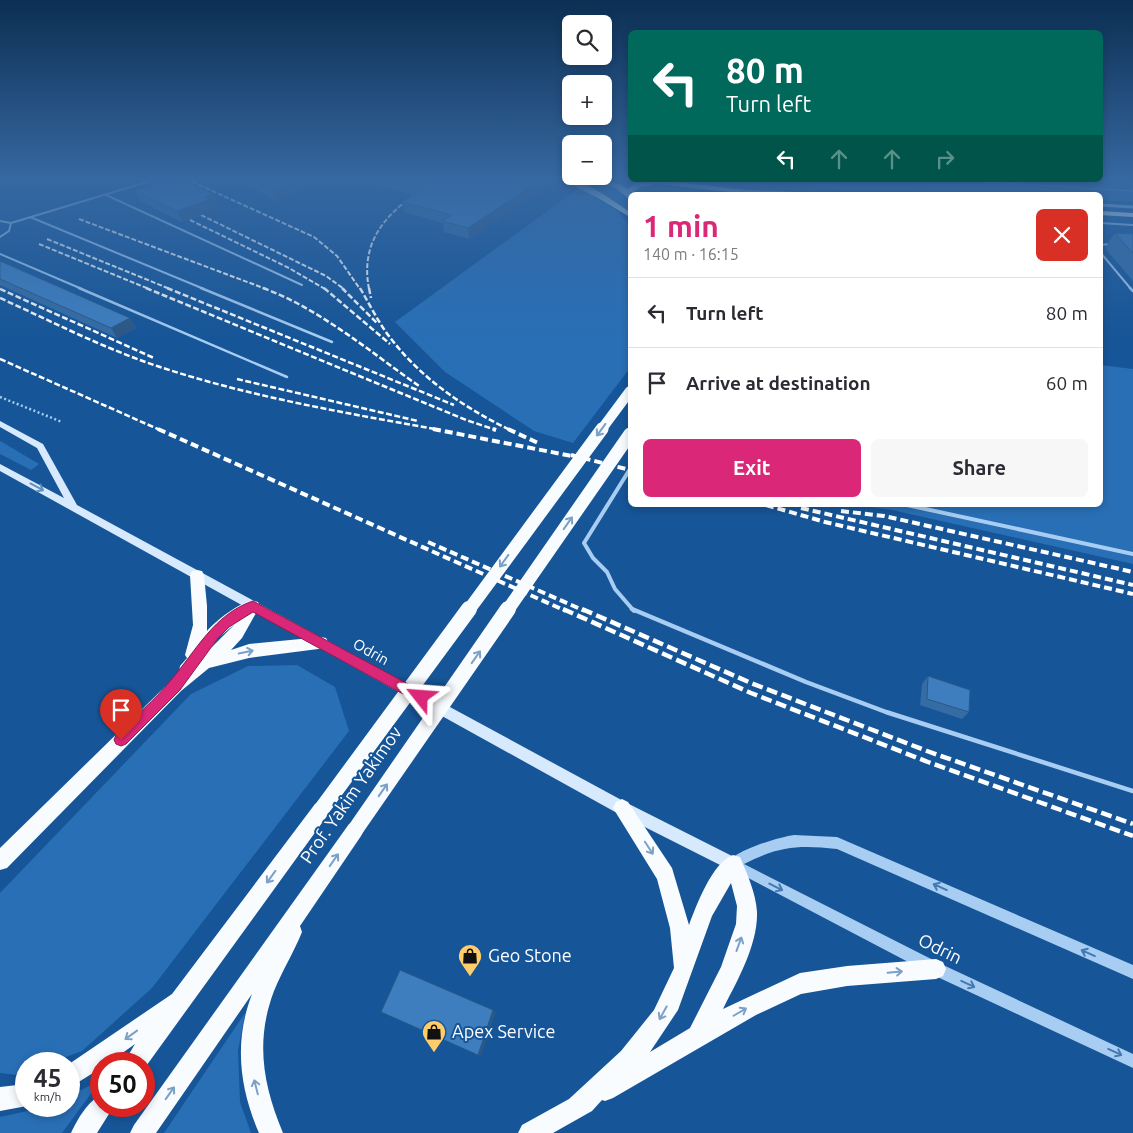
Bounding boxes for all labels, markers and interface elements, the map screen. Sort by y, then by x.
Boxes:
map controls [562,15,612,185]
button: search [562,15,612,65]
icon: left [643,50,708,115]
text: 80 m [726,50,804,90]
button: + [562,75,612,125]
text: Turn left [726,91,811,116]
button: − [562,135,612,185]
icon: left [772,145,800,173]
icon: ahead [825,145,853,173]
icon: ahead [878,145,906,173]
icon: right [931,145,959,173]
text: 1 min [643,209,719,243]
button: close [1036,209,1088,261]
text: 140 m · 16:15 [643,245,739,263]
icon: left [643,299,671,327]
text: Turn left [686,302,764,324]
text: 80 m [1046,302,1088,324]
icon: arrive [643,369,671,397]
text: Arrive at destination [686,372,871,394]
text: 60 m [1046,372,1088,394]
one-way arrow [596,423,606,437]
button: Exit [643,439,861,497]
button: Share [871,439,1088,497]
one-way arrow [29,482,44,492]
one-way arrow [563,516,573,530]
one-way arrow [499,554,510,567]
street label: Odrin [350,635,392,668]
one-way arrow [237,647,253,656]
one-way arrow [471,650,481,664]
position arrow [394,670,446,722]
pin [100,689,142,740]
icon: arrive [107,696,135,724]
street label: Prof. Yakim Yakimov [295,722,405,867]
one-way arrow [378,783,388,797]
one-way arrow [645,841,655,855]
one-way arrow [329,853,339,867]
one-way arrow [266,870,277,884]
one-way arrow [933,882,948,892]
one-way arrow [768,883,783,892]
street label: Odrin [915,929,965,967]
one-way arrow [735,937,744,953]
shop icon: Geo Stone [457,943,483,977]
place label: Geo Stone [488,945,572,965]
one-way arrow [1081,947,1096,957]
one-way arrow [887,967,903,976]
one-way arrow [960,979,975,989]
one-way arrow [658,1006,668,1020]
one-way arrow [732,1006,746,1016]
shop icon: Apex Service [421,1019,447,1053]
place label: Apex Service [452,1021,555,1041]
one-way arrow [124,1030,138,1040]
one-way arrow [1107,1048,1122,1058]
speed limit sign: 50 [90,1052,155,1117]
text: 45 [33,1064,62,1092]
one-way arrow [251,1079,260,1095]
one-way arrow [165,1086,175,1100]
text: km/h [34,1090,61,1103]

